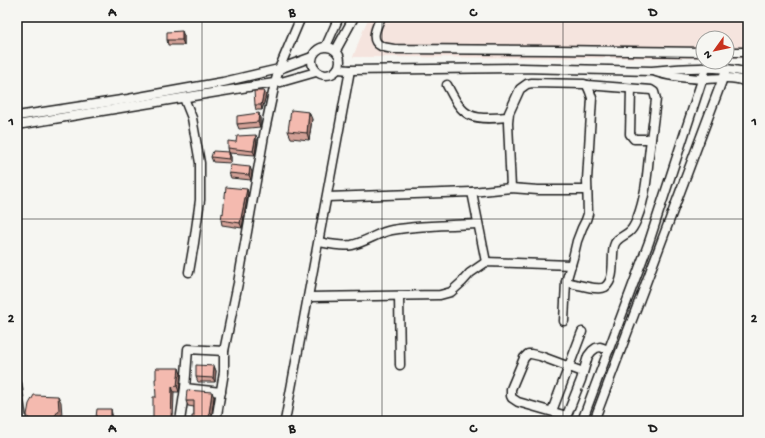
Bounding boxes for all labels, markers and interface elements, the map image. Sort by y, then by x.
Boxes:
text: A [107,6,117,21]
text: B [288,6,297,21]
text: C [468,6,478,21]
text: D [648,6,658,21]
north arrow [695,30,735,70]
text: N [701,48,715,61]
text: 1 [7,115,14,130]
text: 1 [750,115,757,130]
text: 2 [8,312,15,327]
text: 2 [751,312,758,327]
text: A [107,422,117,437]
text: B [288,422,297,437]
text: C [468,422,478,437]
text: D [648,422,658,437]

